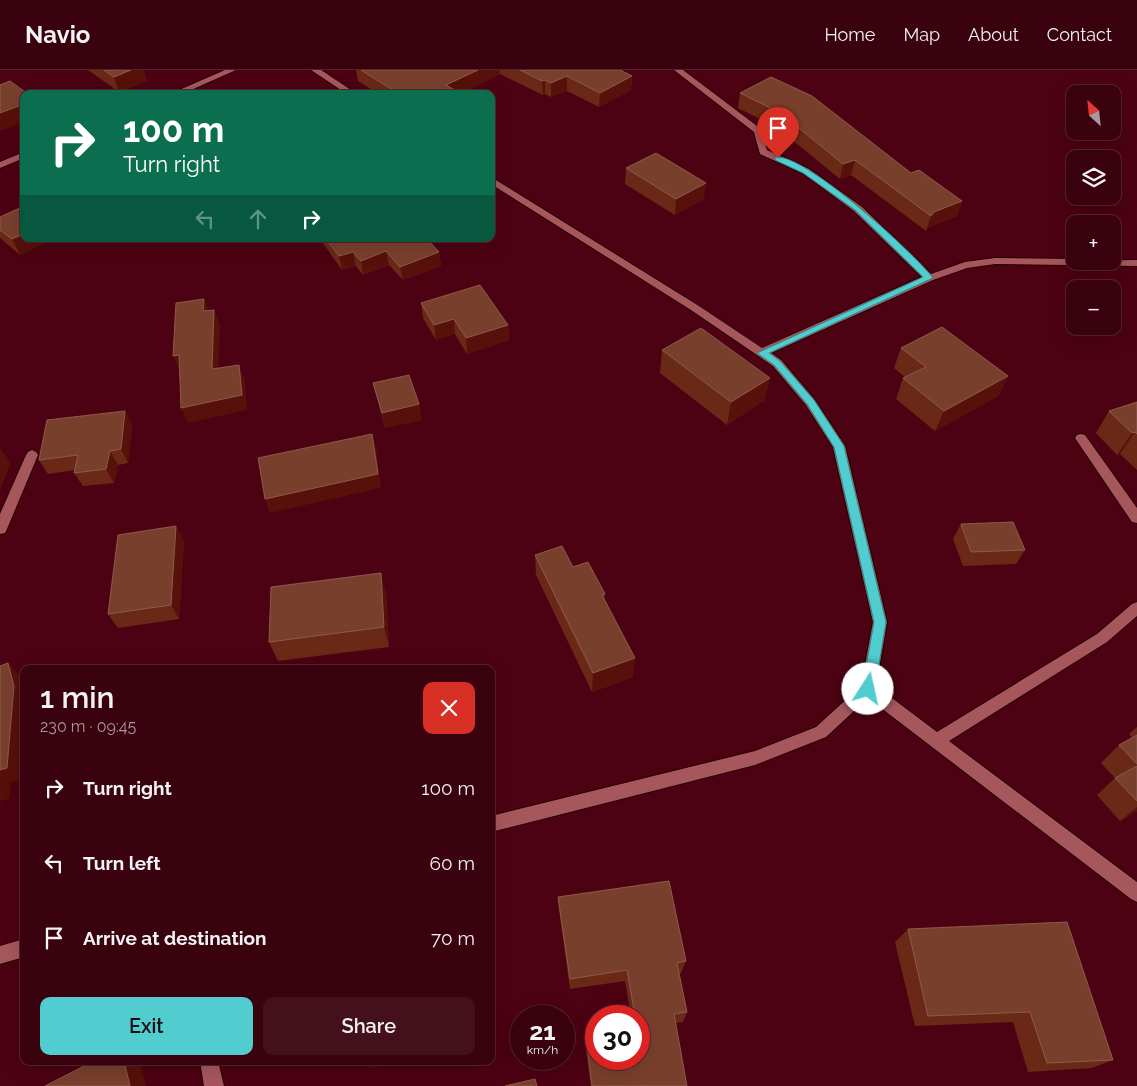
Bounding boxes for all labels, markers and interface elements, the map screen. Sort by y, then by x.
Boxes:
text: Navio [25,20,90,49]
text: Home [824,24,875,45]
text: Map [903,24,940,45]
text: About [968,24,1019,45]
text: Contact [1047,24,1112,45]
north arrow [1066,85,1121,140]
map controls [1066,85,1121,335]
pin [757,107,799,158]
text: 100 m [123,109,224,150]
icon: right [40,110,105,175]
icon: arrive [764,114,792,142]
button: layers [1066,150,1121,205]
text: Turn right [123,151,220,177]
icon: left [191,205,219,233]
icon: ahead [244,205,272,233]
icon: right [297,205,325,233]
button: + [1066,215,1121,270]
button: − [1066,280,1121,335]
position arrow [841,662,893,714]
text: 1 min [40,680,115,715]
button: close [423,682,475,734]
text: 230 m · 09:45 [40,717,136,736]
icon: right [40,774,68,802]
text: Turn right [83,777,172,799]
text: 100 m [421,777,475,799]
icon: left [40,849,68,877]
text: Turn left [83,852,160,874]
text: 60 m [430,852,475,874]
icon: arrive [40,924,68,952]
text: Arrive at destination [83,927,267,949]
text: 70 m [431,927,475,949]
button: Exit [40,997,253,1055]
button: Share [263,997,475,1055]
speed limit sign: 30 [585,1005,650,1070]
text: 21 [529,1016,556,1046]
text: km/h [527,1043,558,1057]

